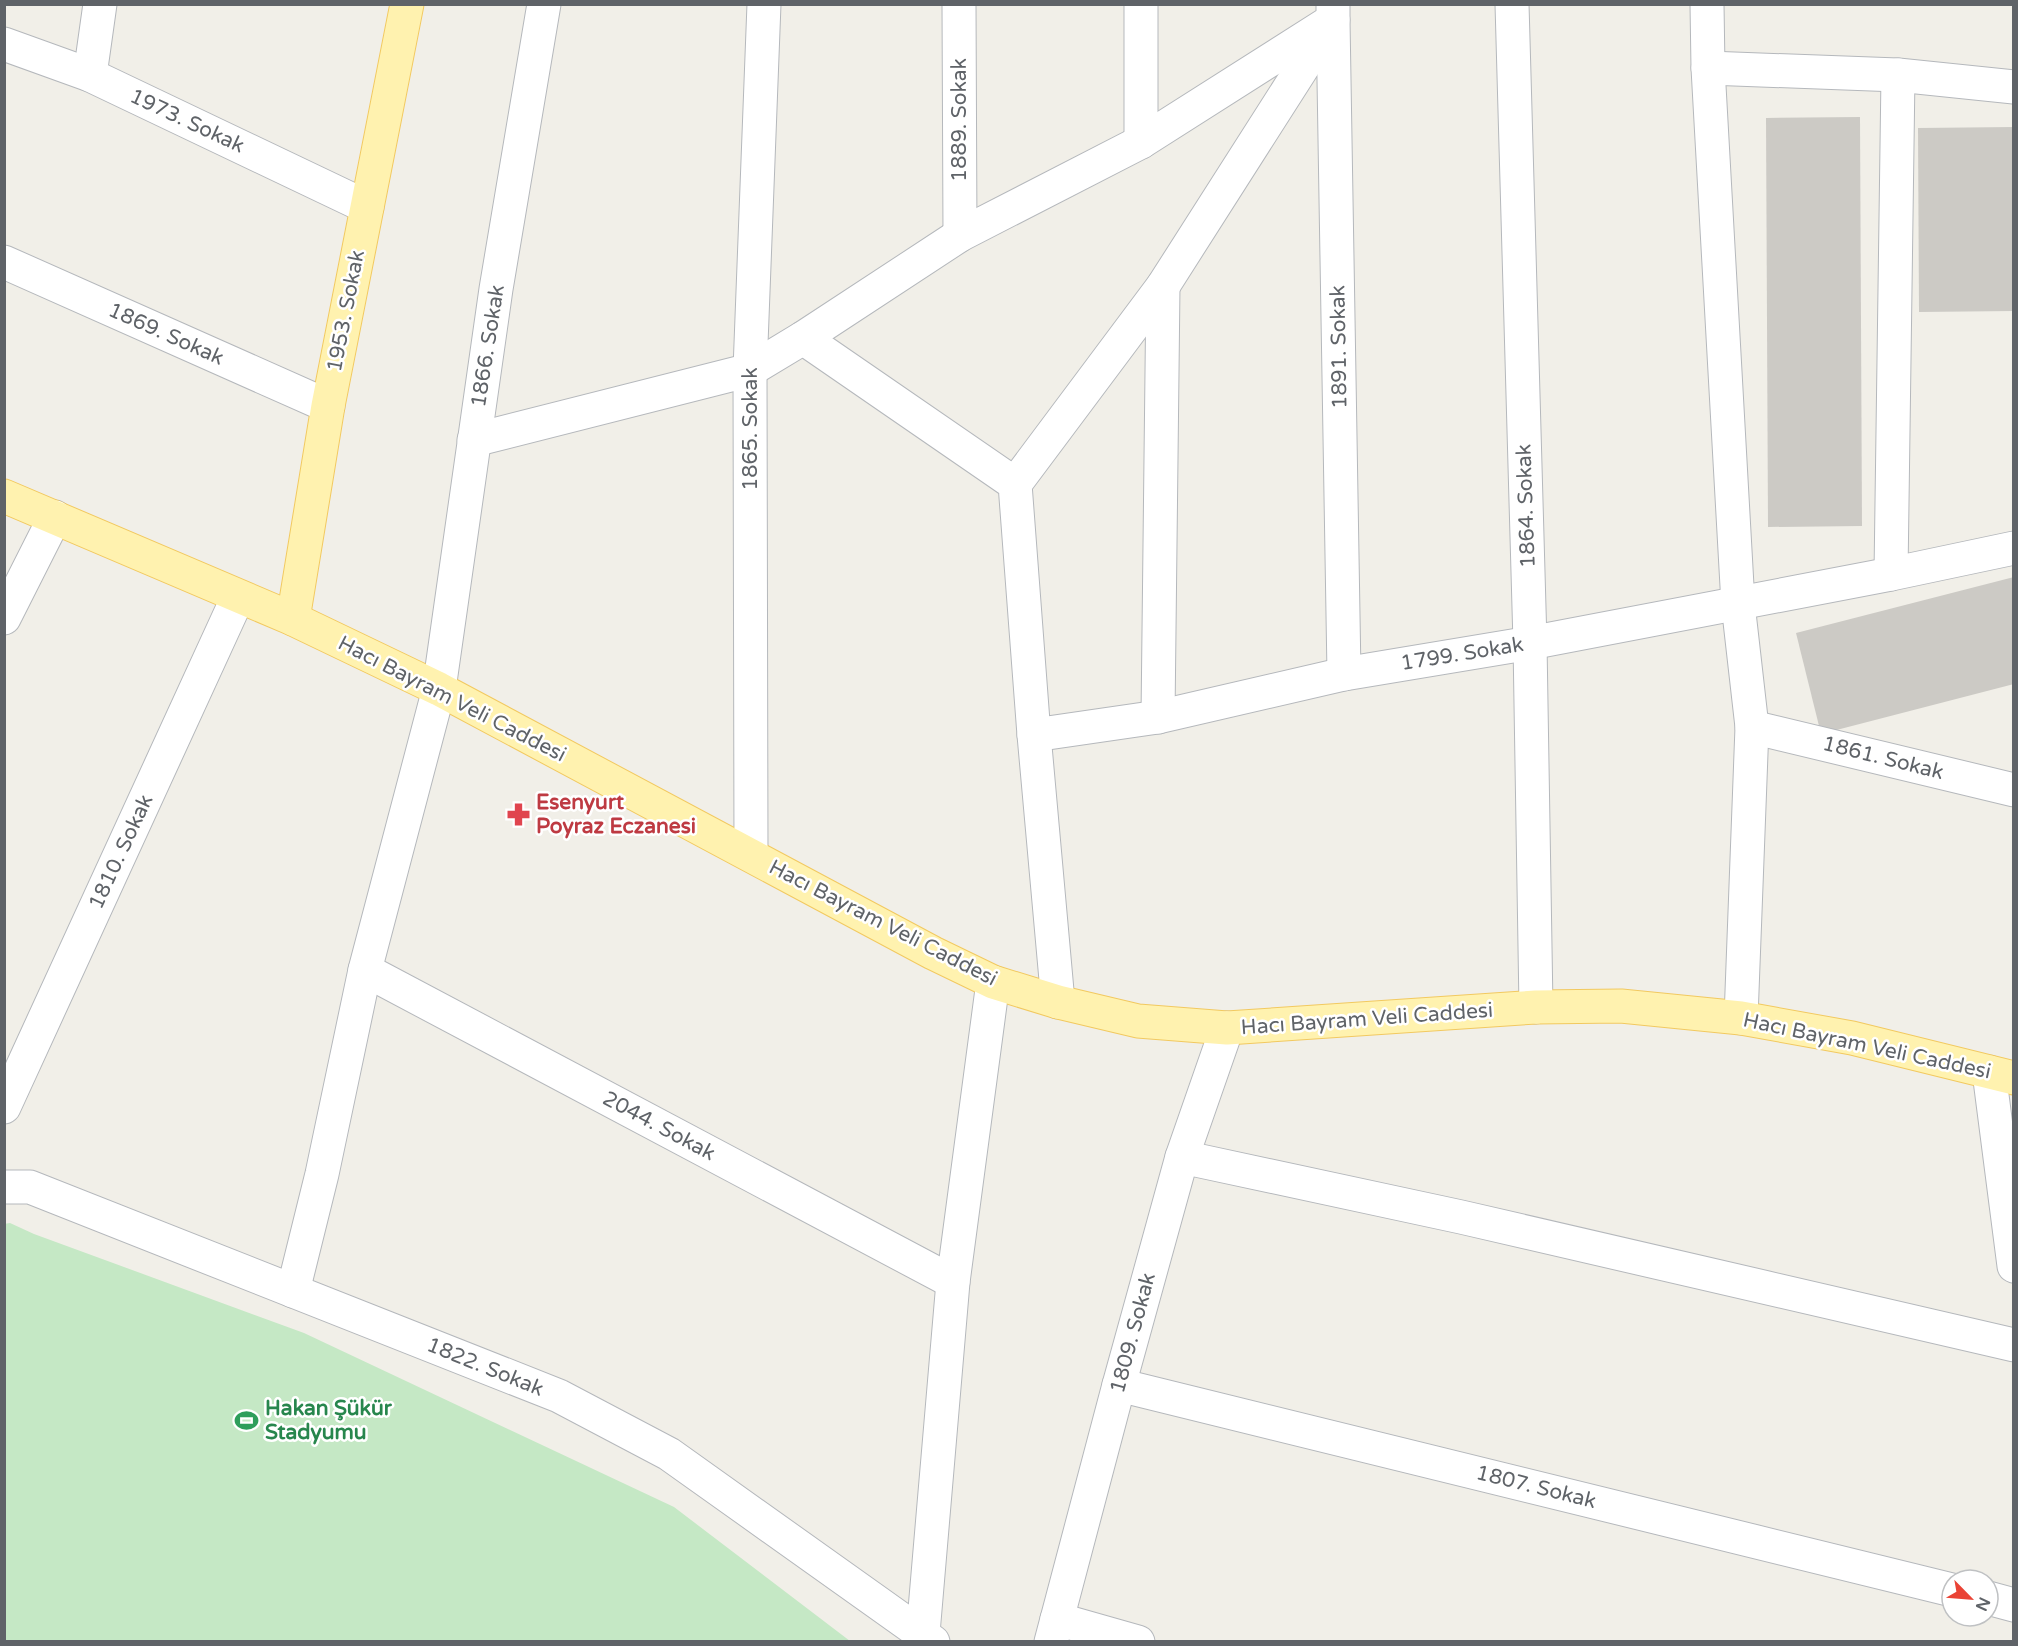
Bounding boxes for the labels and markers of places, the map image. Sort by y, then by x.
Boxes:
place label: Esenyurt Poyraz Eczanesi [536,790,696,839]
pharmacy icon: Esenyurt Poyraz Eczanesi [505,801,531,827]
place label: Hakan Şükür Stadyumu [265,1396,393,1445]
sports icon: Hakan Şükür Stadyumu [234,1407,260,1433]

